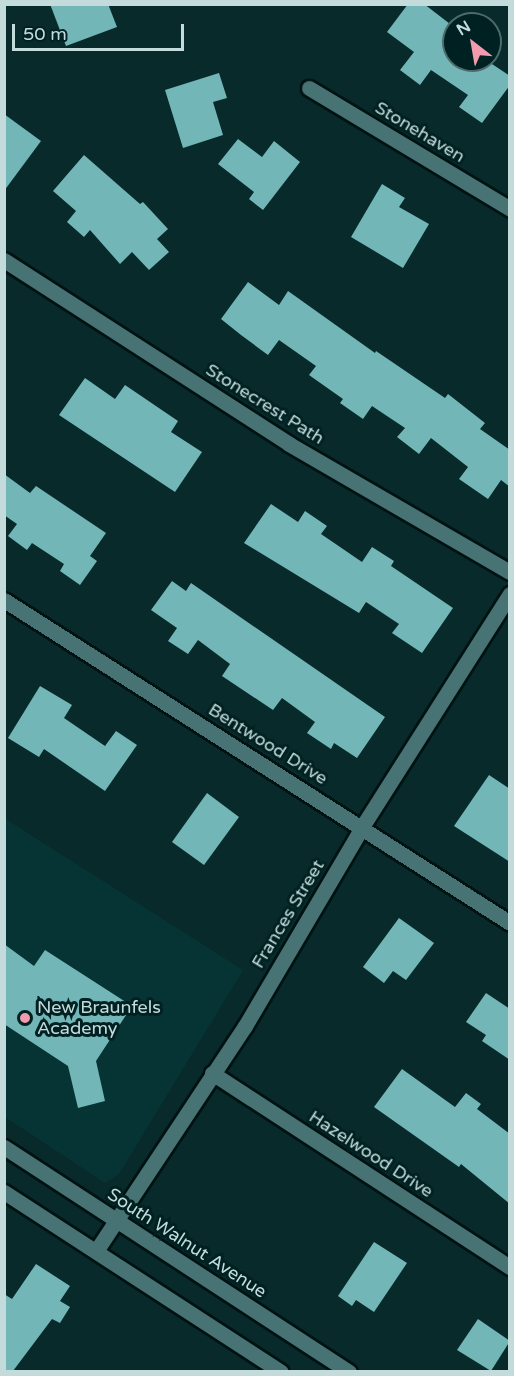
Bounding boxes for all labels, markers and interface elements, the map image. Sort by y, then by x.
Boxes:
scale bar [15,12,188,50]
north arrow [442,12,502,72]
text: N [453,16,474,40]
text: 50 m [23,23,67,45]
street label: Stonehaven [371,97,469,167]
street label: Stonecrest Path [202,359,328,449]
street label: Bentwood Drive [204,699,332,789]
street label: Frances Street [247,856,329,972]
place label: New Braunfels Academy [37,997,161,1040]
marker: New Braunfels Academy [18,1011,32,1025]
street label: Hazelwood Drive [305,1106,437,1202]
street label: South Walnut Avenue [103,1183,271,1303]

